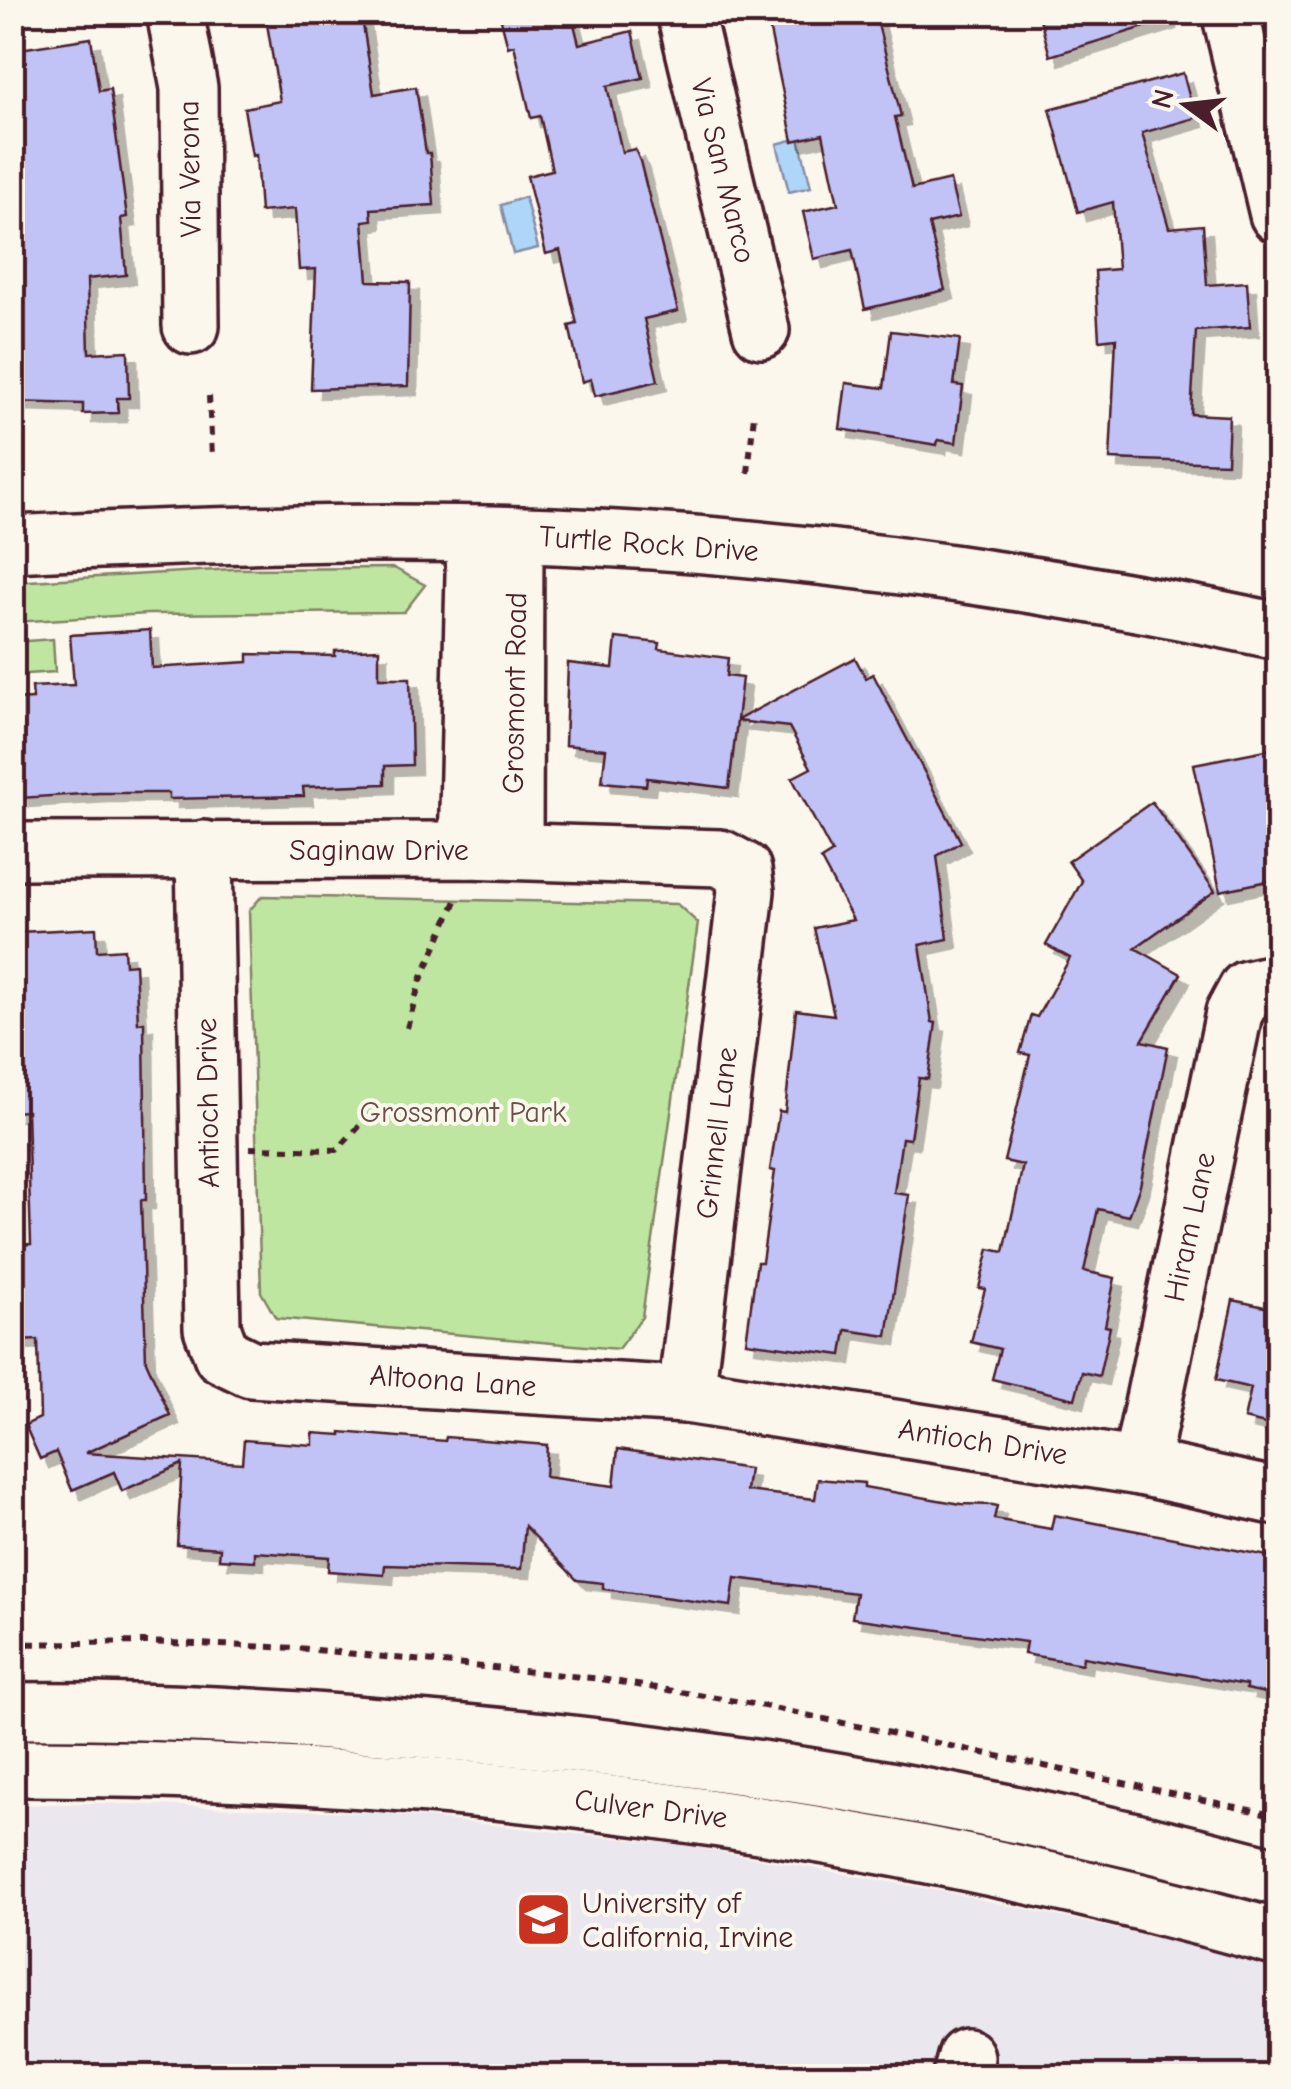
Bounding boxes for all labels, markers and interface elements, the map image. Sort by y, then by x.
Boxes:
north arrow [1136,55,1236,155]
street label: Via San Marco [683,75,763,267]
text: N [1145,86,1181,112]
street label: Via Verona [171,100,209,238]
street label: Turtle Rock Drive [538,519,760,569]
street label: Grosmont Road [496,592,534,794]
street label: Saginaw Drive [289,833,469,868]
street label: Antioch Drive [189,1018,227,1188]
street label: Grinnell Lane [689,1045,745,1221]
park label: Grossmont Park [360,1095,567,1130]
street label: Hiram Lane [1157,1149,1223,1305]
street label: Altoona Lane [368,1358,538,1404]
street label: Antioch Drive [896,1411,1070,1473]
street label: Culver Drive [573,1782,729,1836]
place label: University of California, Irvine [582,1886,793,1955]
school or university icon: University of California, Irvine [513,1890,573,1950]

